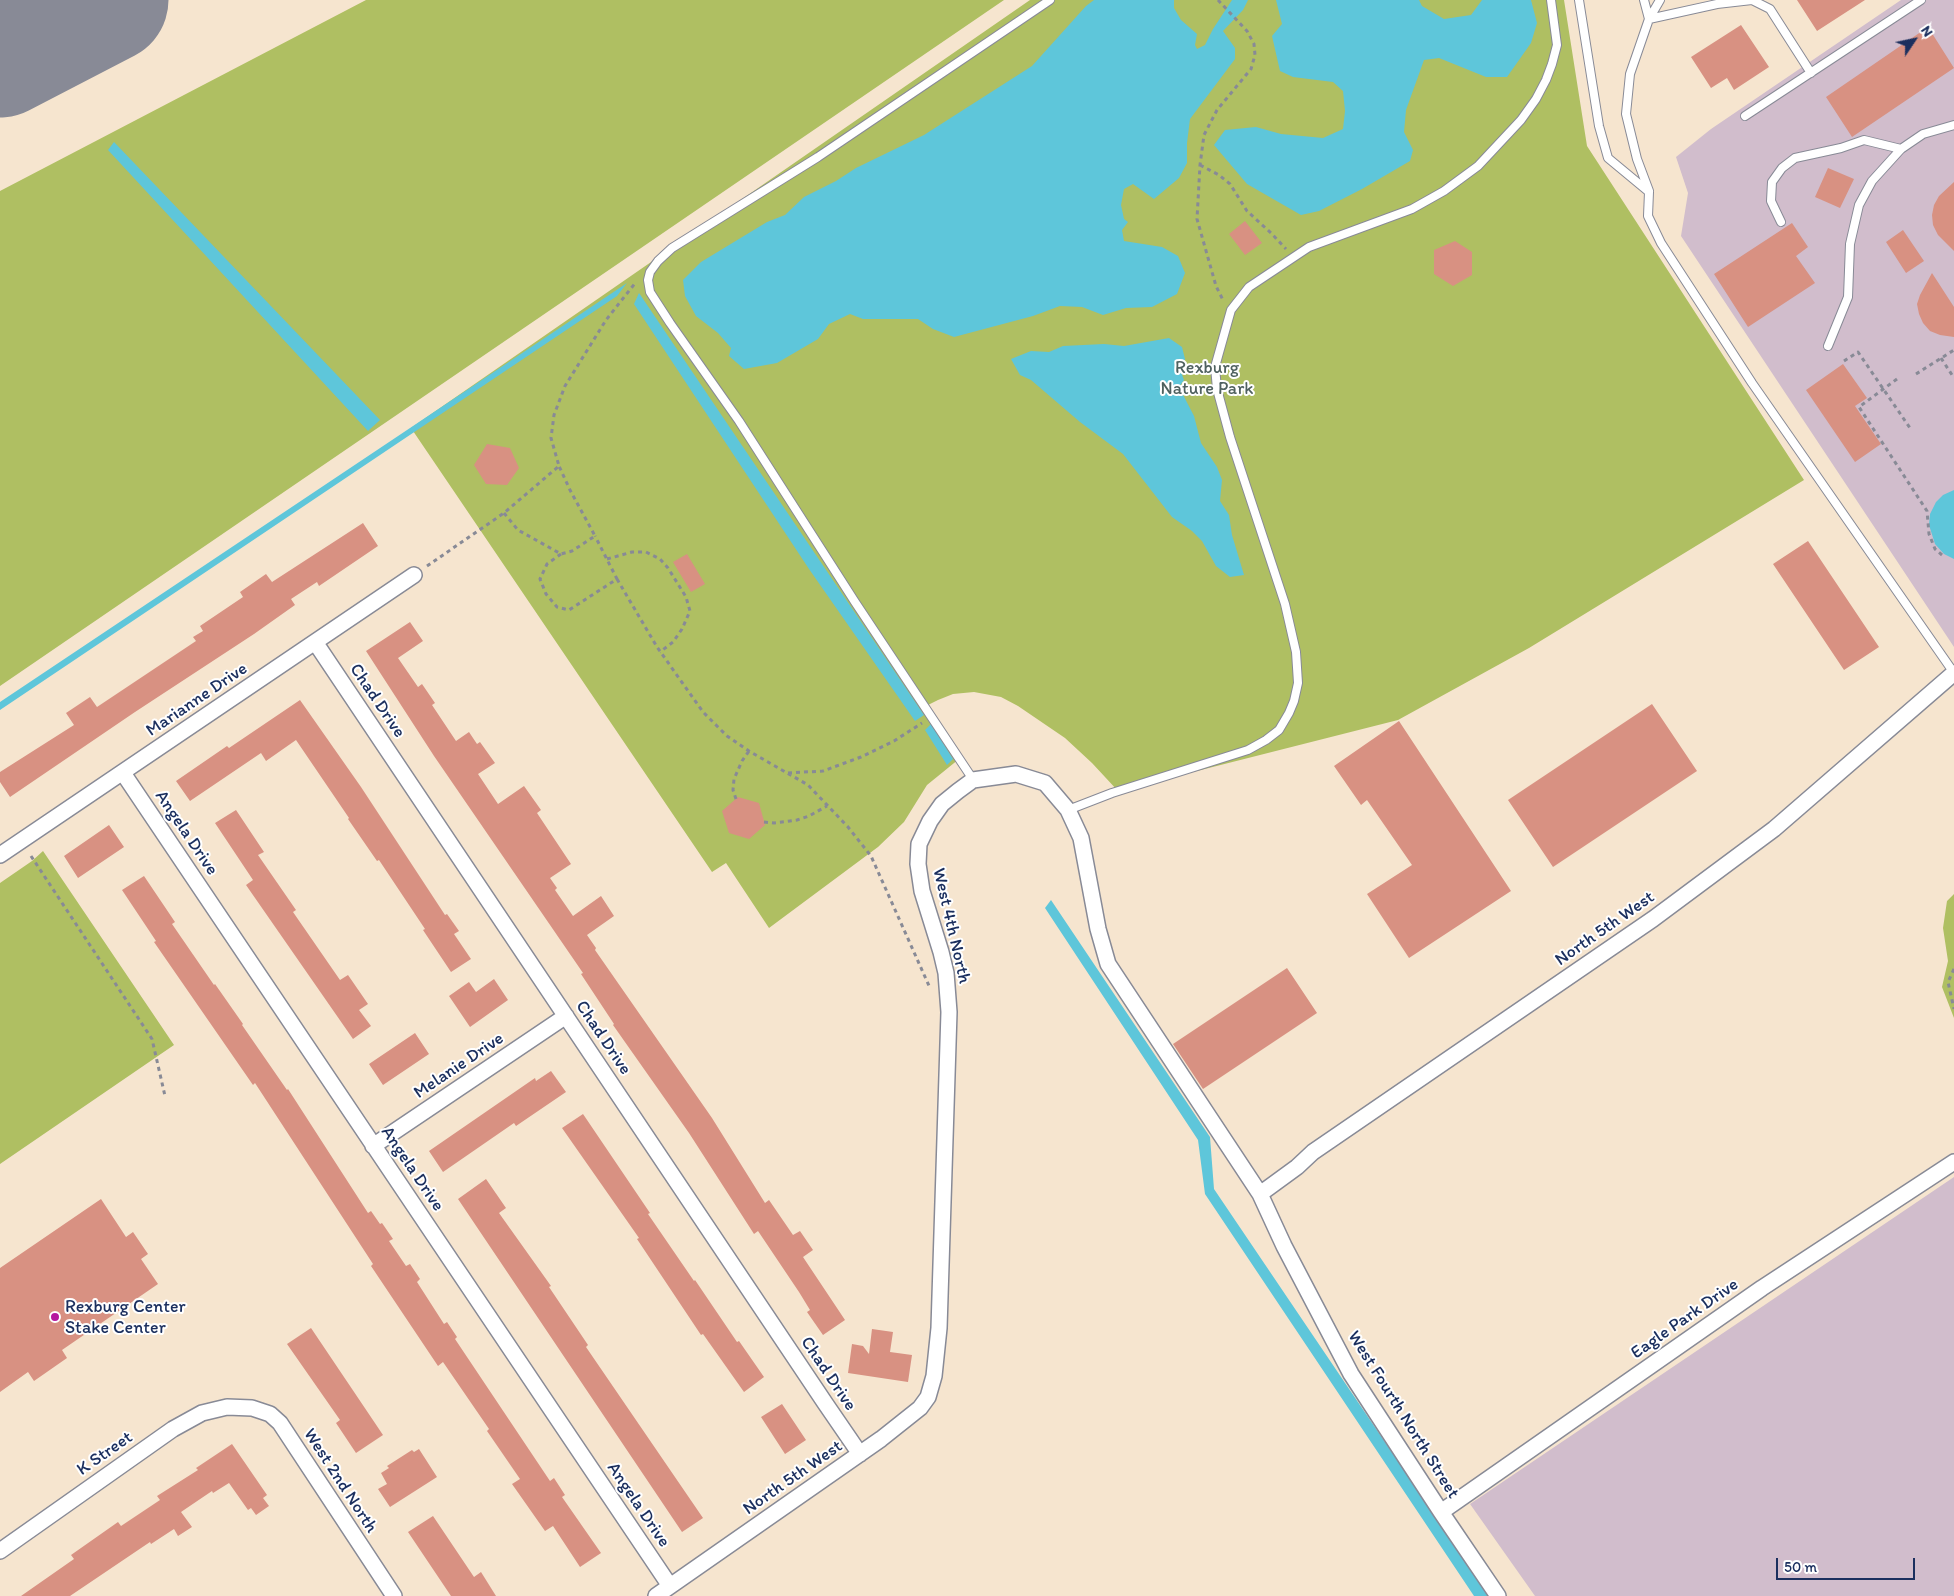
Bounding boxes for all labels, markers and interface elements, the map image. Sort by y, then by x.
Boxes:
north arrow [1889,15,1939,65]
text: N [1917,23,1937,40]
park label: Rexburg Nature Park [1161,357,1253,399]
street label: Marianne Drive [142,658,252,742]
street label: Chad Drive [344,660,410,742]
street label: Angela Drive [150,786,222,880]
street label: West 4th North [927,866,975,986]
street label: North 5th West [1551,887,1659,971]
street label: Chad Drive [570,997,636,1079]
street label: Melanie Drive [410,1028,508,1104]
street label: Angela Drive [376,1122,448,1216]
street label: Eagle Park Drive [1627,1274,1743,1364]
place label: Rexburg Center Stake Center [65,1296,186,1338]
marker: Rexburg Center Stake Center [49,1311,61,1323]
street label: West Fourth North Street [1342,1327,1464,1503]
street label: Chad Drive [795,1333,861,1415]
street label: West 2nd North [298,1425,382,1537]
street label: K Street [73,1427,137,1481]
street label: North 5th West [739,1436,847,1520]
street label: Angela Drive [602,1458,674,1552]
scale bar [1779,1548,1918,1580]
text: 50 m [1784,1558,1817,1576]

